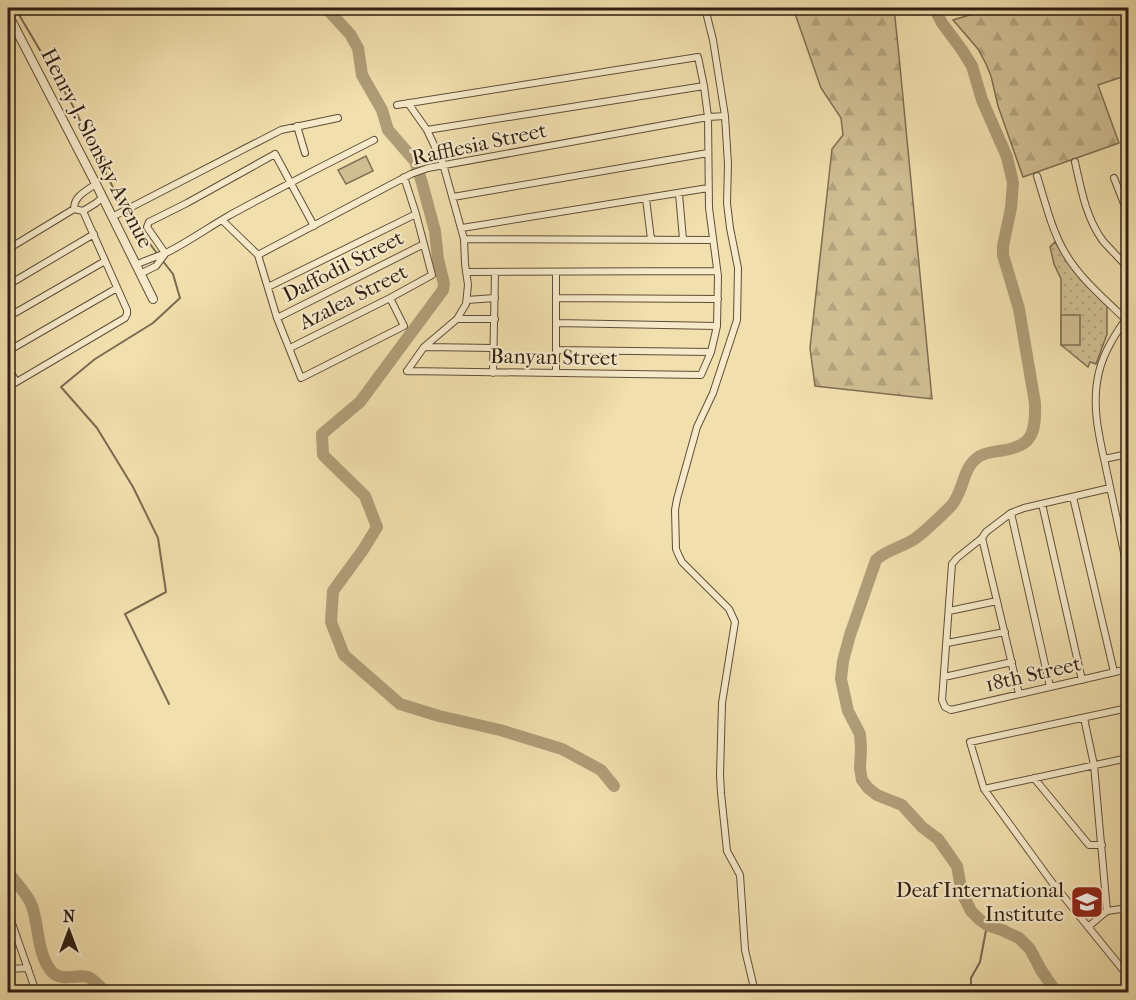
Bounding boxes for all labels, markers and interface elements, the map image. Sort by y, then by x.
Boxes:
street label: Henry J. Slonsky Avenue [36,44,158,252]
street label: Rafflesia Street [409,118,549,170]
street label: Daffodil Street [279,225,408,307]
street label: Azalea Street [294,259,412,335]
street label: Banyan Street [490,344,619,370]
street label: 18th Street [983,651,1084,697]
place label: Deaf International Institute [896,878,1064,926]
school or university icon: Deaf International Institute [1069,884,1105,920]
north arrow [39,901,99,961]
text: N [63,907,76,926]

